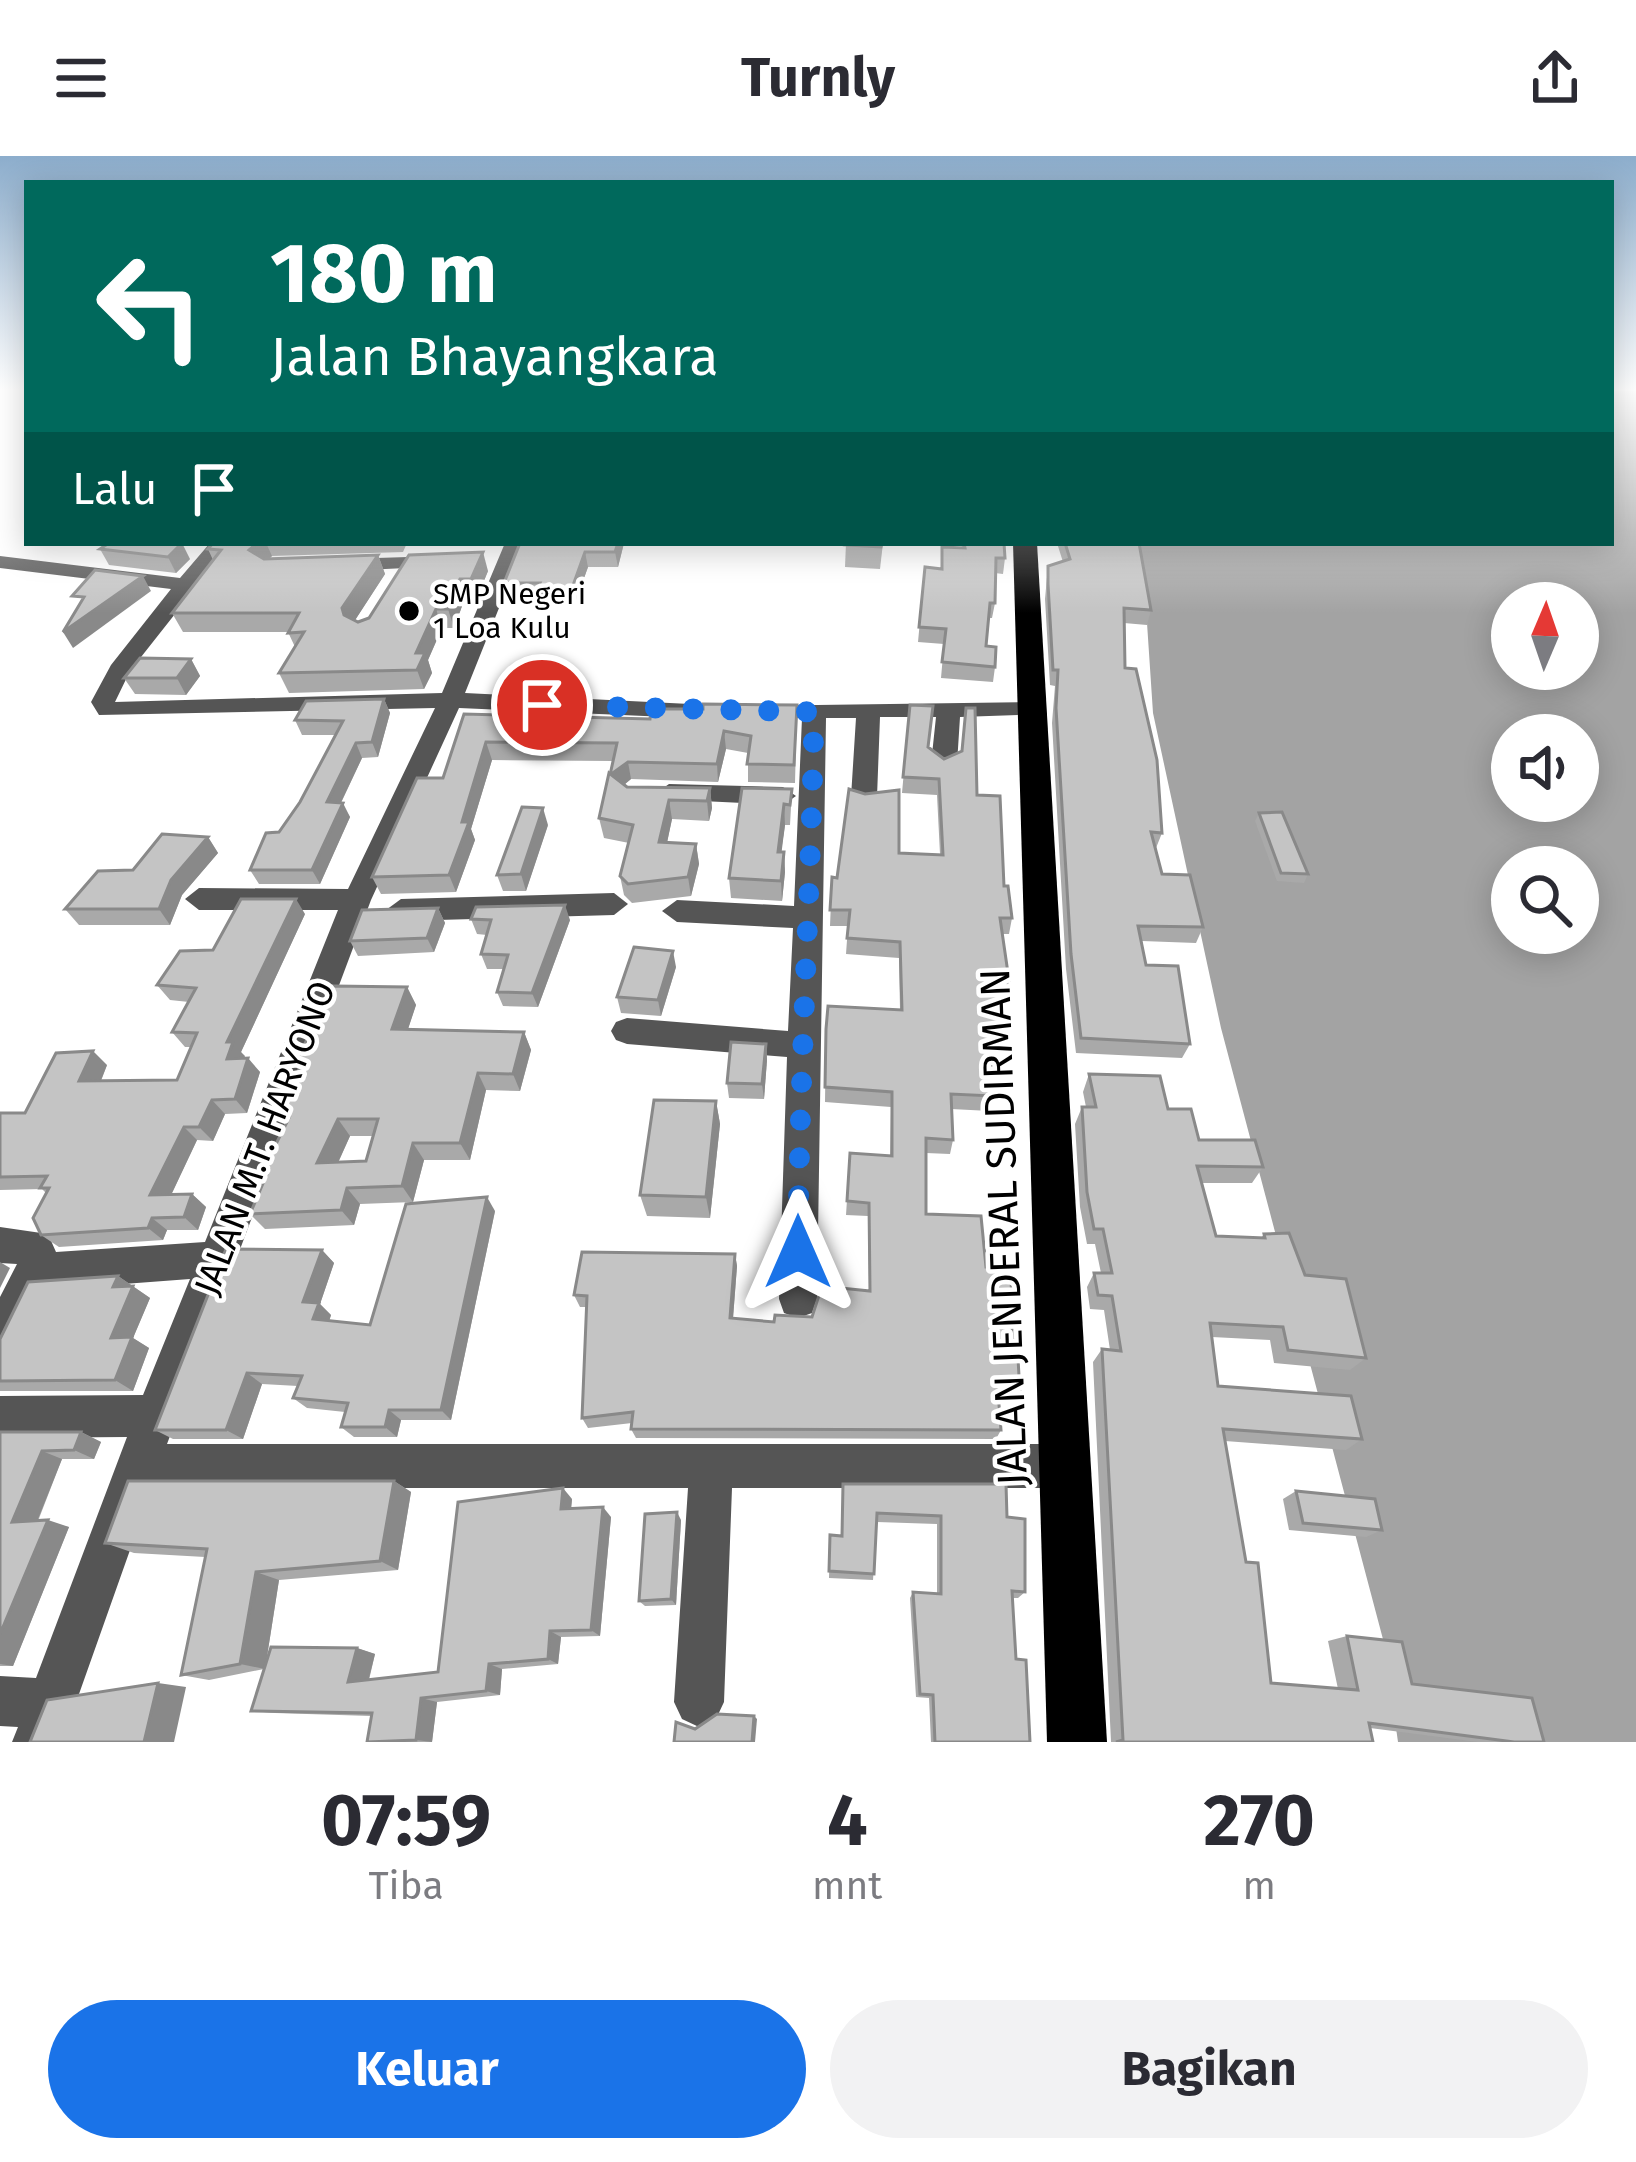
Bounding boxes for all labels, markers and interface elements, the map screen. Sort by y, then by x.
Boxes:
icon: menu [48,45,114,111]
icon: share [1522,45,1588,111]
text: Turnly [741,46,895,110]
text: 180 m [270,223,498,324]
icon: left [72,228,228,384]
text: Jalan Bhayangkara [270,325,719,389]
icon: arrive [181,456,247,522]
text: Lalu [72,462,157,516]
place label: SMP Negeri 1 Loa Kulu [433,576,586,646]
north arrow [1491,582,1599,690]
map controls [1491,582,1599,954]
marker: SMP Negeri 1 Loa Kulu [396,598,422,624]
pin [491,654,593,756]
icon: arrive [509,672,575,738]
button: sound [1491,714,1599,822]
button: search [1491,846,1599,954]
street label: JALAN JENDERAL SUDIRMAN [970,967,1038,1487]
street label: JALAN M.T. HARYONO [185,975,345,1301]
position arrow [735,1189,861,1315]
text: 07:59 [321,1778,491,1864]
text: 4 [827,1778,868,1864]
text: 270 [1203,1778,1315,1864]
text: Tiba [368,1863,444,1909]
text: mnt [812,1863,882,1909]
text: m [1242,1863,1276,1909]
button: Keluar [48,2000,806,2138]
button: Bagikan [830,2000,1588,2138]

